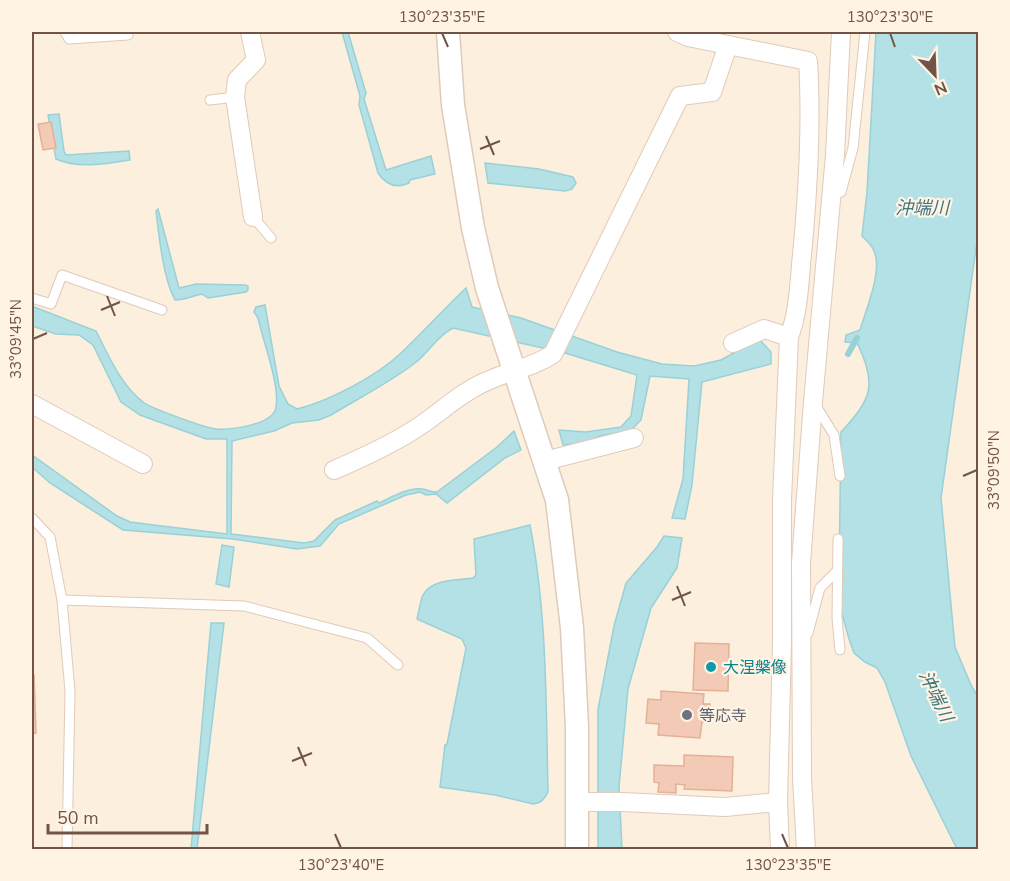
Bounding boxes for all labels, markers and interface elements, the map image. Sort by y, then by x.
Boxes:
text: 130°23'35"E [399,7,485,27]
text: 130°23'30"E [847,7,933,27]
north arrow [905,45,965,105]
text: N [931,75,950,100]
water label: 沖端川 [895,196,951,220]
text: 33°09'45"N [6,299,26,379]
text: 33°09'50"N [984,430,1004,510]
place label: 大涅槃像 [723,657,787,679]
marker: 大涅槃像 [704,660,718,674]
water label: 沖端川 [913,666,959,727]
place label: 等応寺 [699,705,747,727]
marker: 等応寺 [680,708,694,722]
scale bar [48,797,207,835]
text: 50 m [57,806,99,830]
text: 130°23'40"E [298,855,384,875]
text: 130°23'35"E [745,855,831,875]

